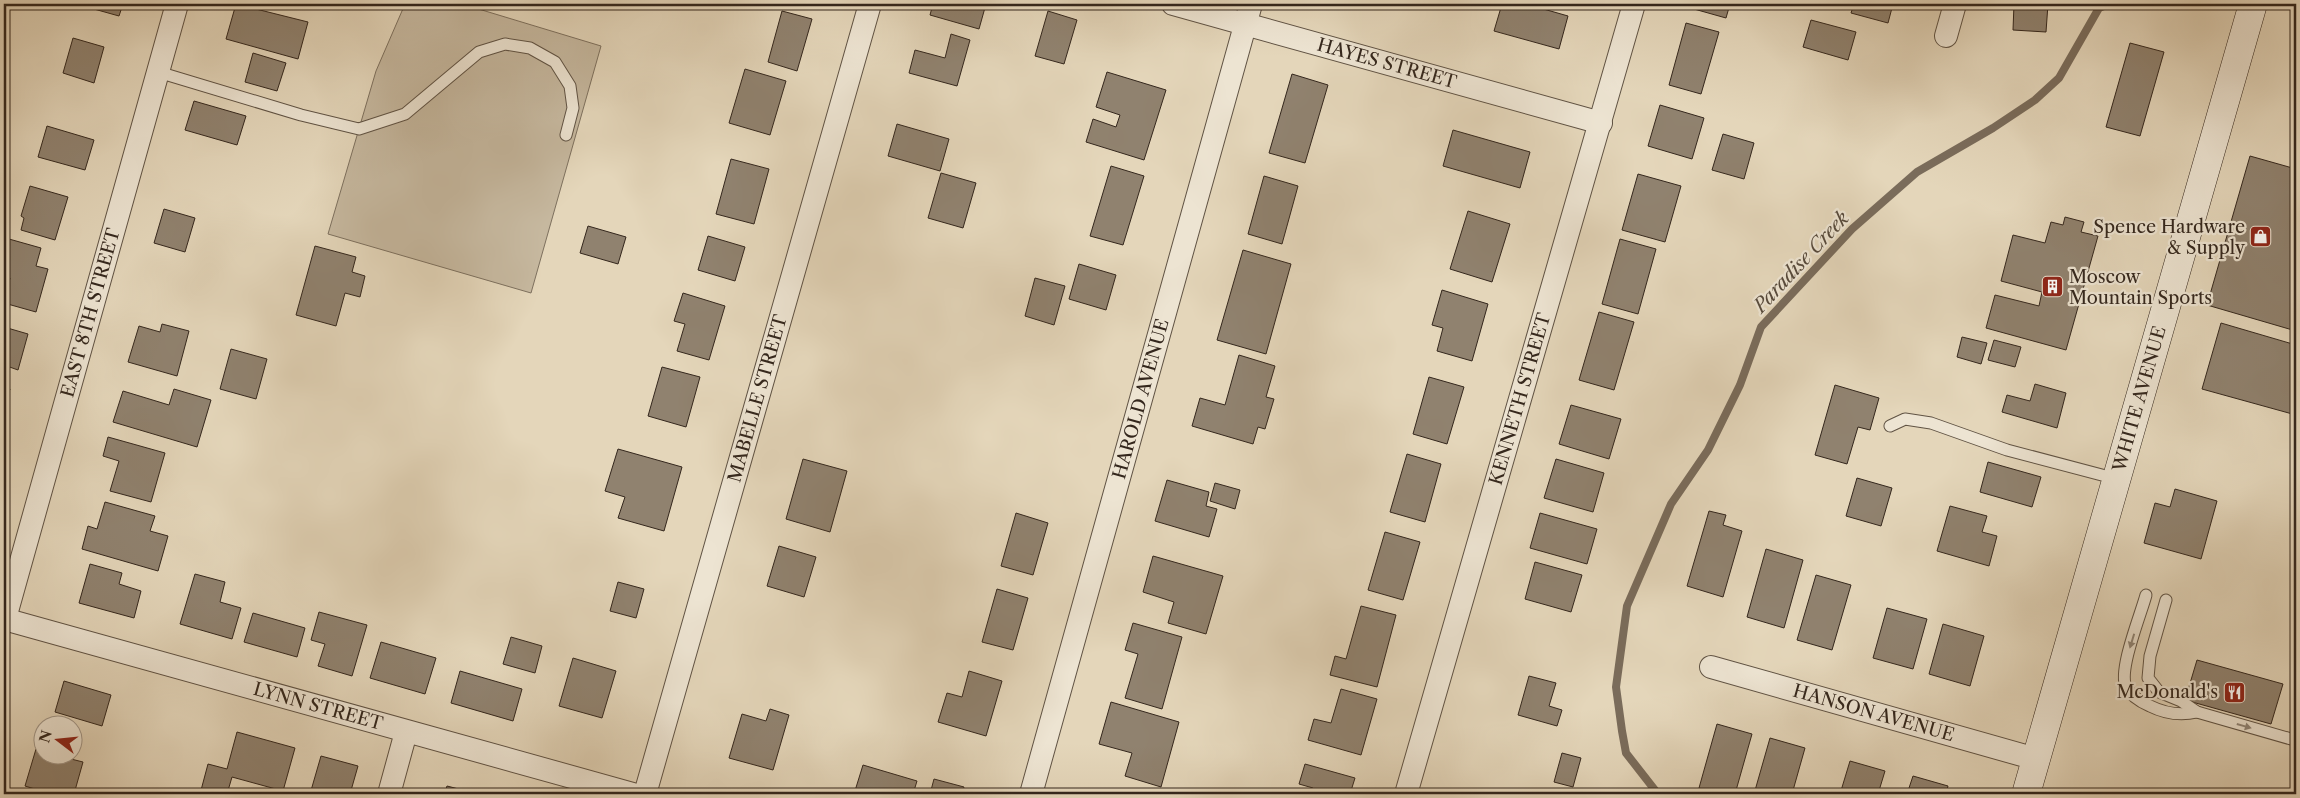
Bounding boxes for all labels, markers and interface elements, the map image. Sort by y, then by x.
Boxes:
street label: HAYES STREET [1315,34,1460,93]
water label: Paradise Creek [1747,207,1854,319]
place label: Spence Hardware & Supply [2093,216,2246,259]
street label: EAST 8TH STREET [56,225,125,400]
shop icon: Spence Hardware & Supply [2249,225,2273,249]
place label: Moscow Mountain Sports [2069,266,2212,309]
building icon: Moscow Mountain Sports [2041,275,2065,299]
street label: KENNETH STREET [1485,310,1555,488]
street label: MABELLE STREET [723,312,792,485]
street label: HAROLD AVENUE [1108,316,1174,482]
street label: WHITE AVENUE [2108,324,2171,475]
one-way arrow [2128,634,2135,649]
street label: LYNN STREET [251,678,386,735]
street label: HANSON AVENUE [1790,680,1957,746]
restaurant icon: McDonald's [2222,680,2246,704]
place label: McDonald's [2117,681,2218,703]
north arrow [32,716,82,766]
one-way arrow [2237,722,2252,730]
text: N [35,728,56,745]

